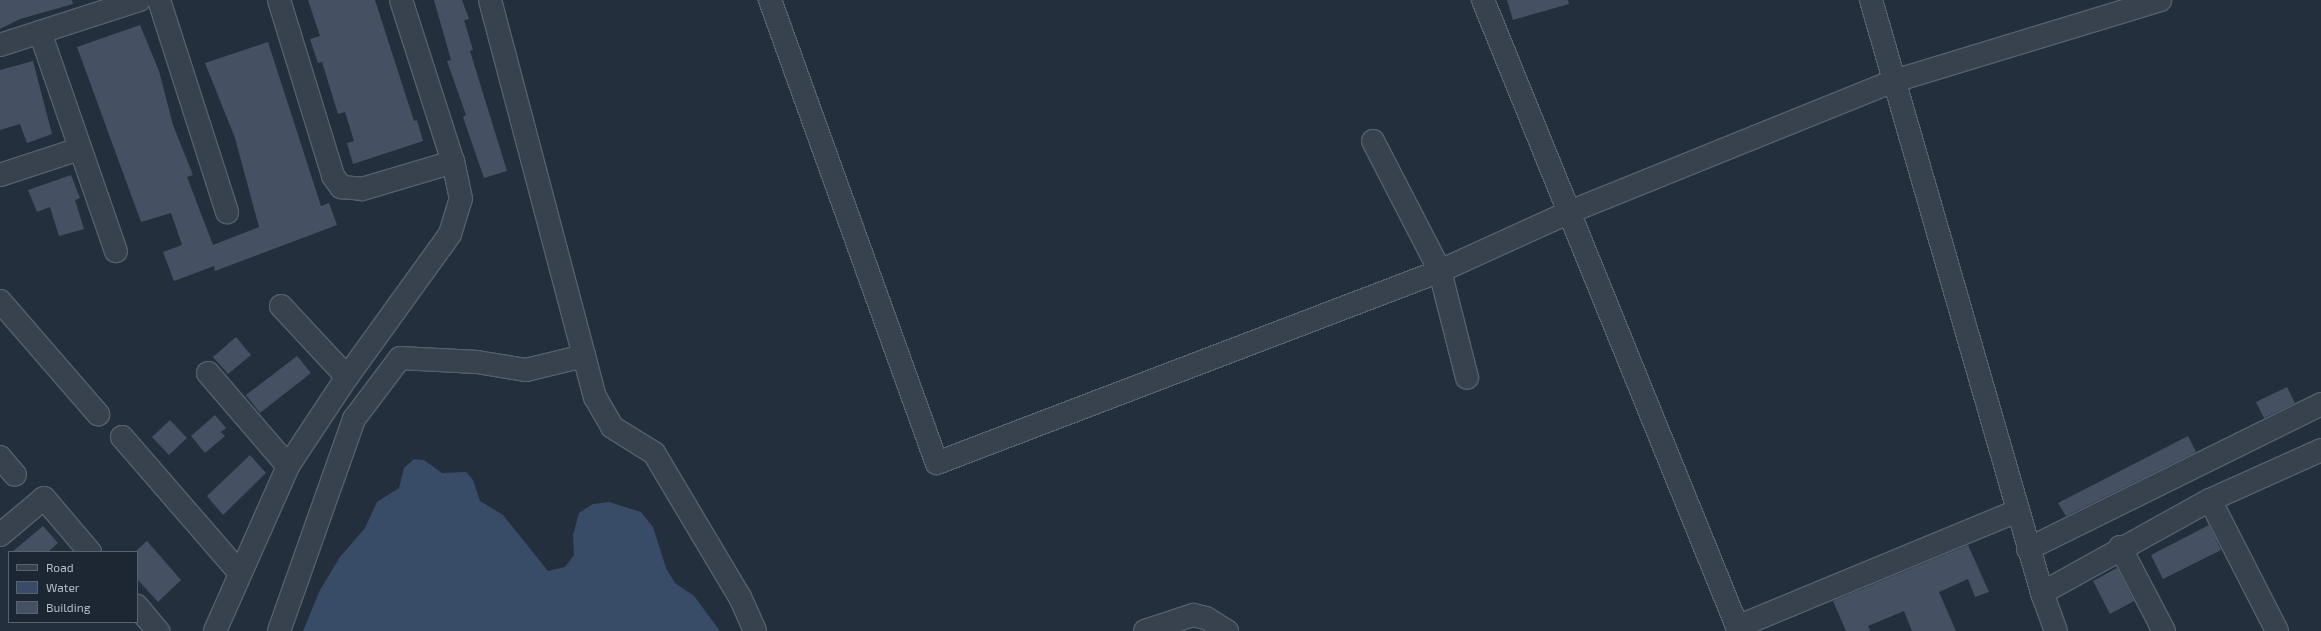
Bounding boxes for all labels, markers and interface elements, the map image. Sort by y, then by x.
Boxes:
legend [8,551,138,623]
text: Road [46,560,74,574]
text: Water [46,580,80,594]
text: Building [46,600,90,614]

